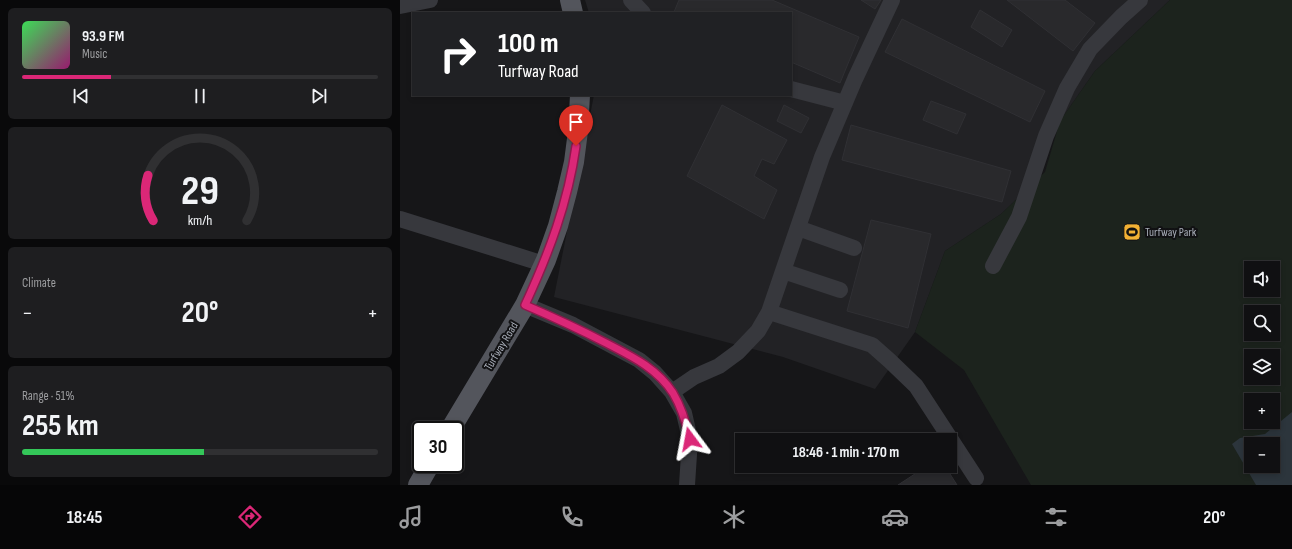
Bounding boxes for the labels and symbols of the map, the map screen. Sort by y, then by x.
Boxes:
pin [559,105,593,146]
sports icon: Turfway Park [1122,222,1142,242]
place label: Turfway Park [1145,225,1197,240]
street label: Turfway Road [481,319,522,373]
position arrow [669,418,711,460]
speed limit sign: 30 [412,421,464,473]

